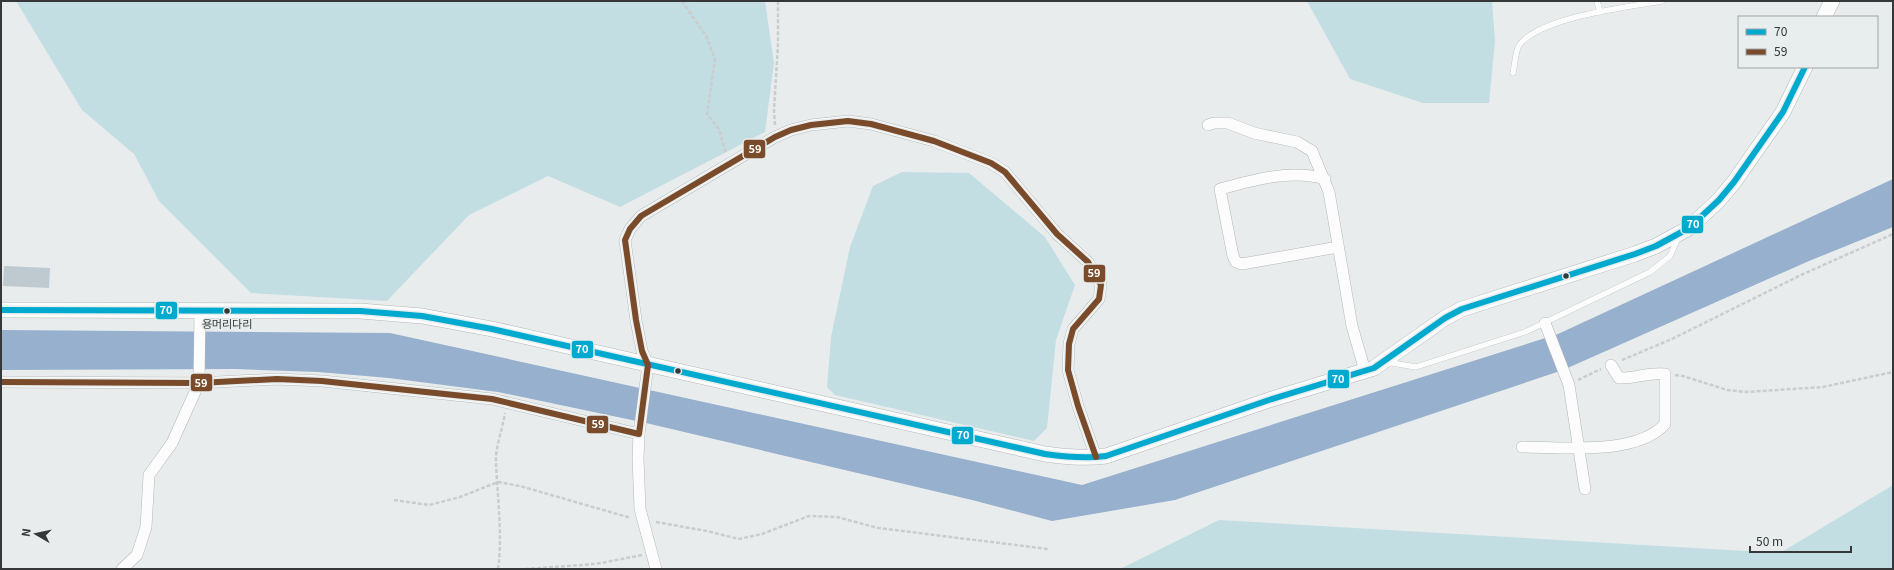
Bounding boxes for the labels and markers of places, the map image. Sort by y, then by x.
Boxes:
unlabelled marker [1561,271,1571,281]
marker: 용머리다리 [222,306,232,316]
place label: 용머리다리 [202,315,252,331]
unlabelled marker [673,366,683,376]

